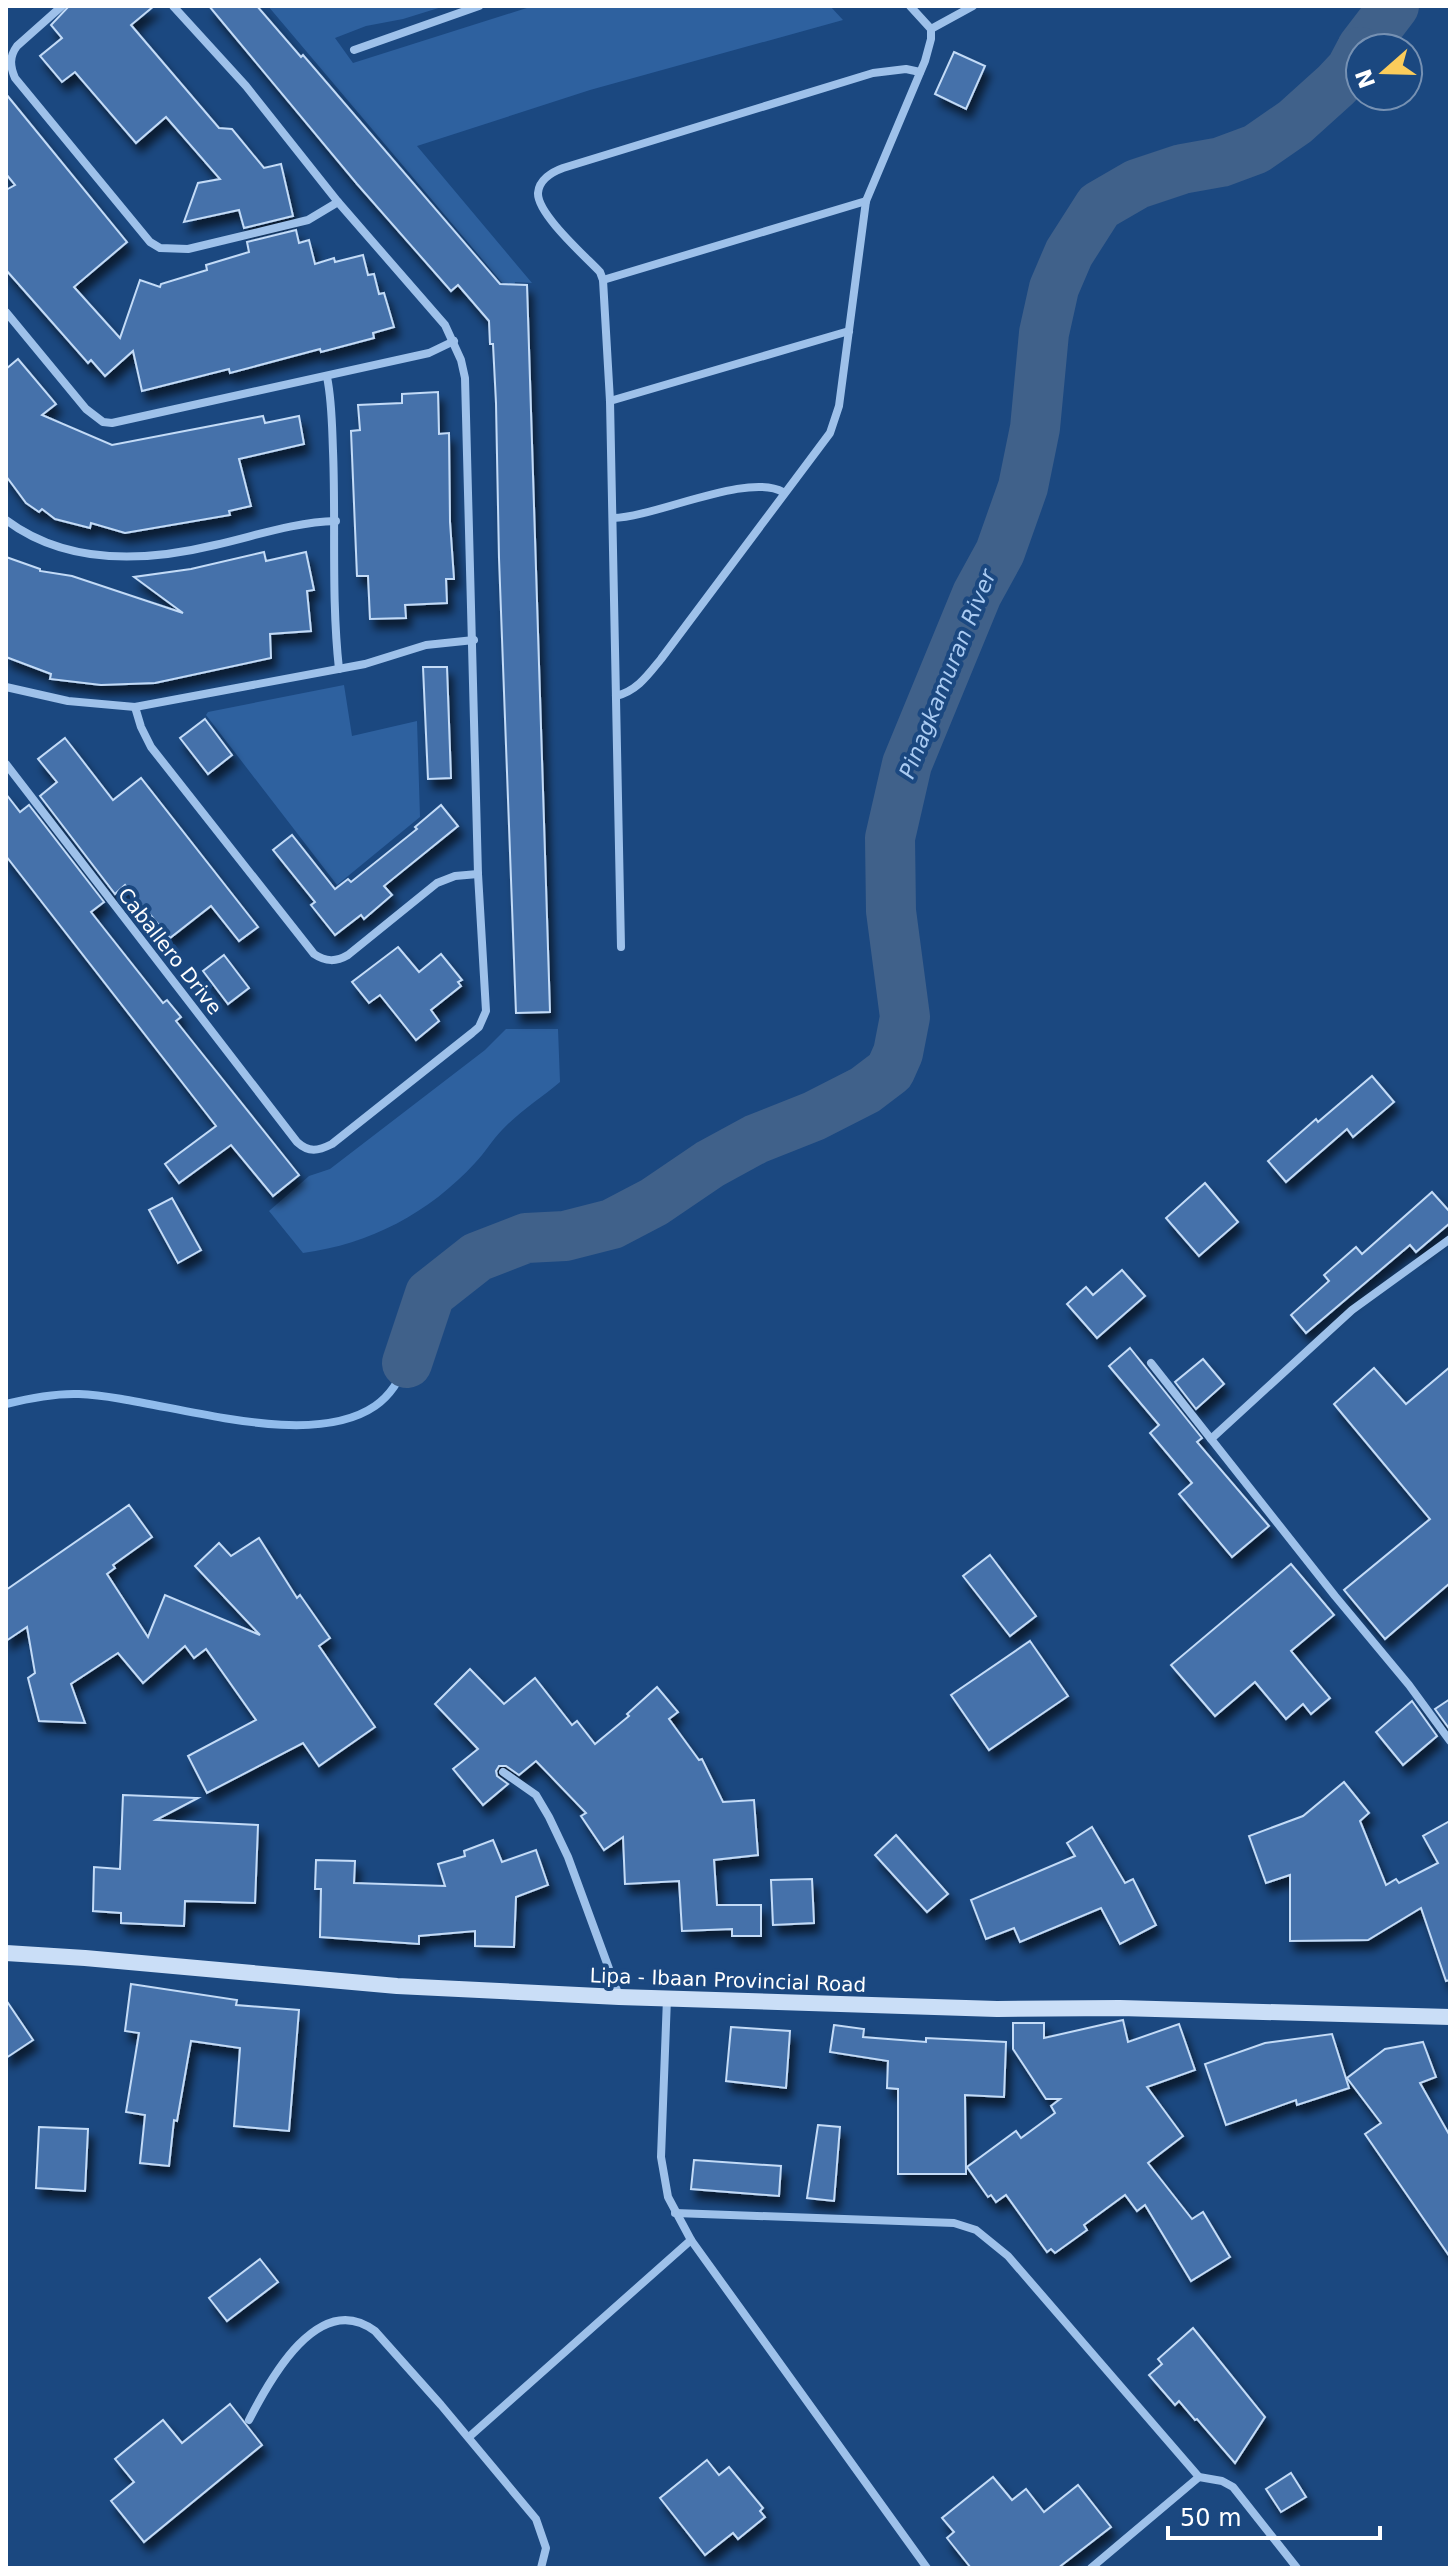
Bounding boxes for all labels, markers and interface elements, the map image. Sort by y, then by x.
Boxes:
north arrow [1344,32,1424,112]
text: N [1351,66,1381,92]
water label: Pinagkamuran River [894,564,1002,782]
street label: Caballero Drive [113,883,227,1019]
street label: Lipa - Ibaan Provincial Road [589,1963,867,1997]
scale bar [1168,2490,1380,2540]
text: 50 m [1180,2504,1242,2532]

